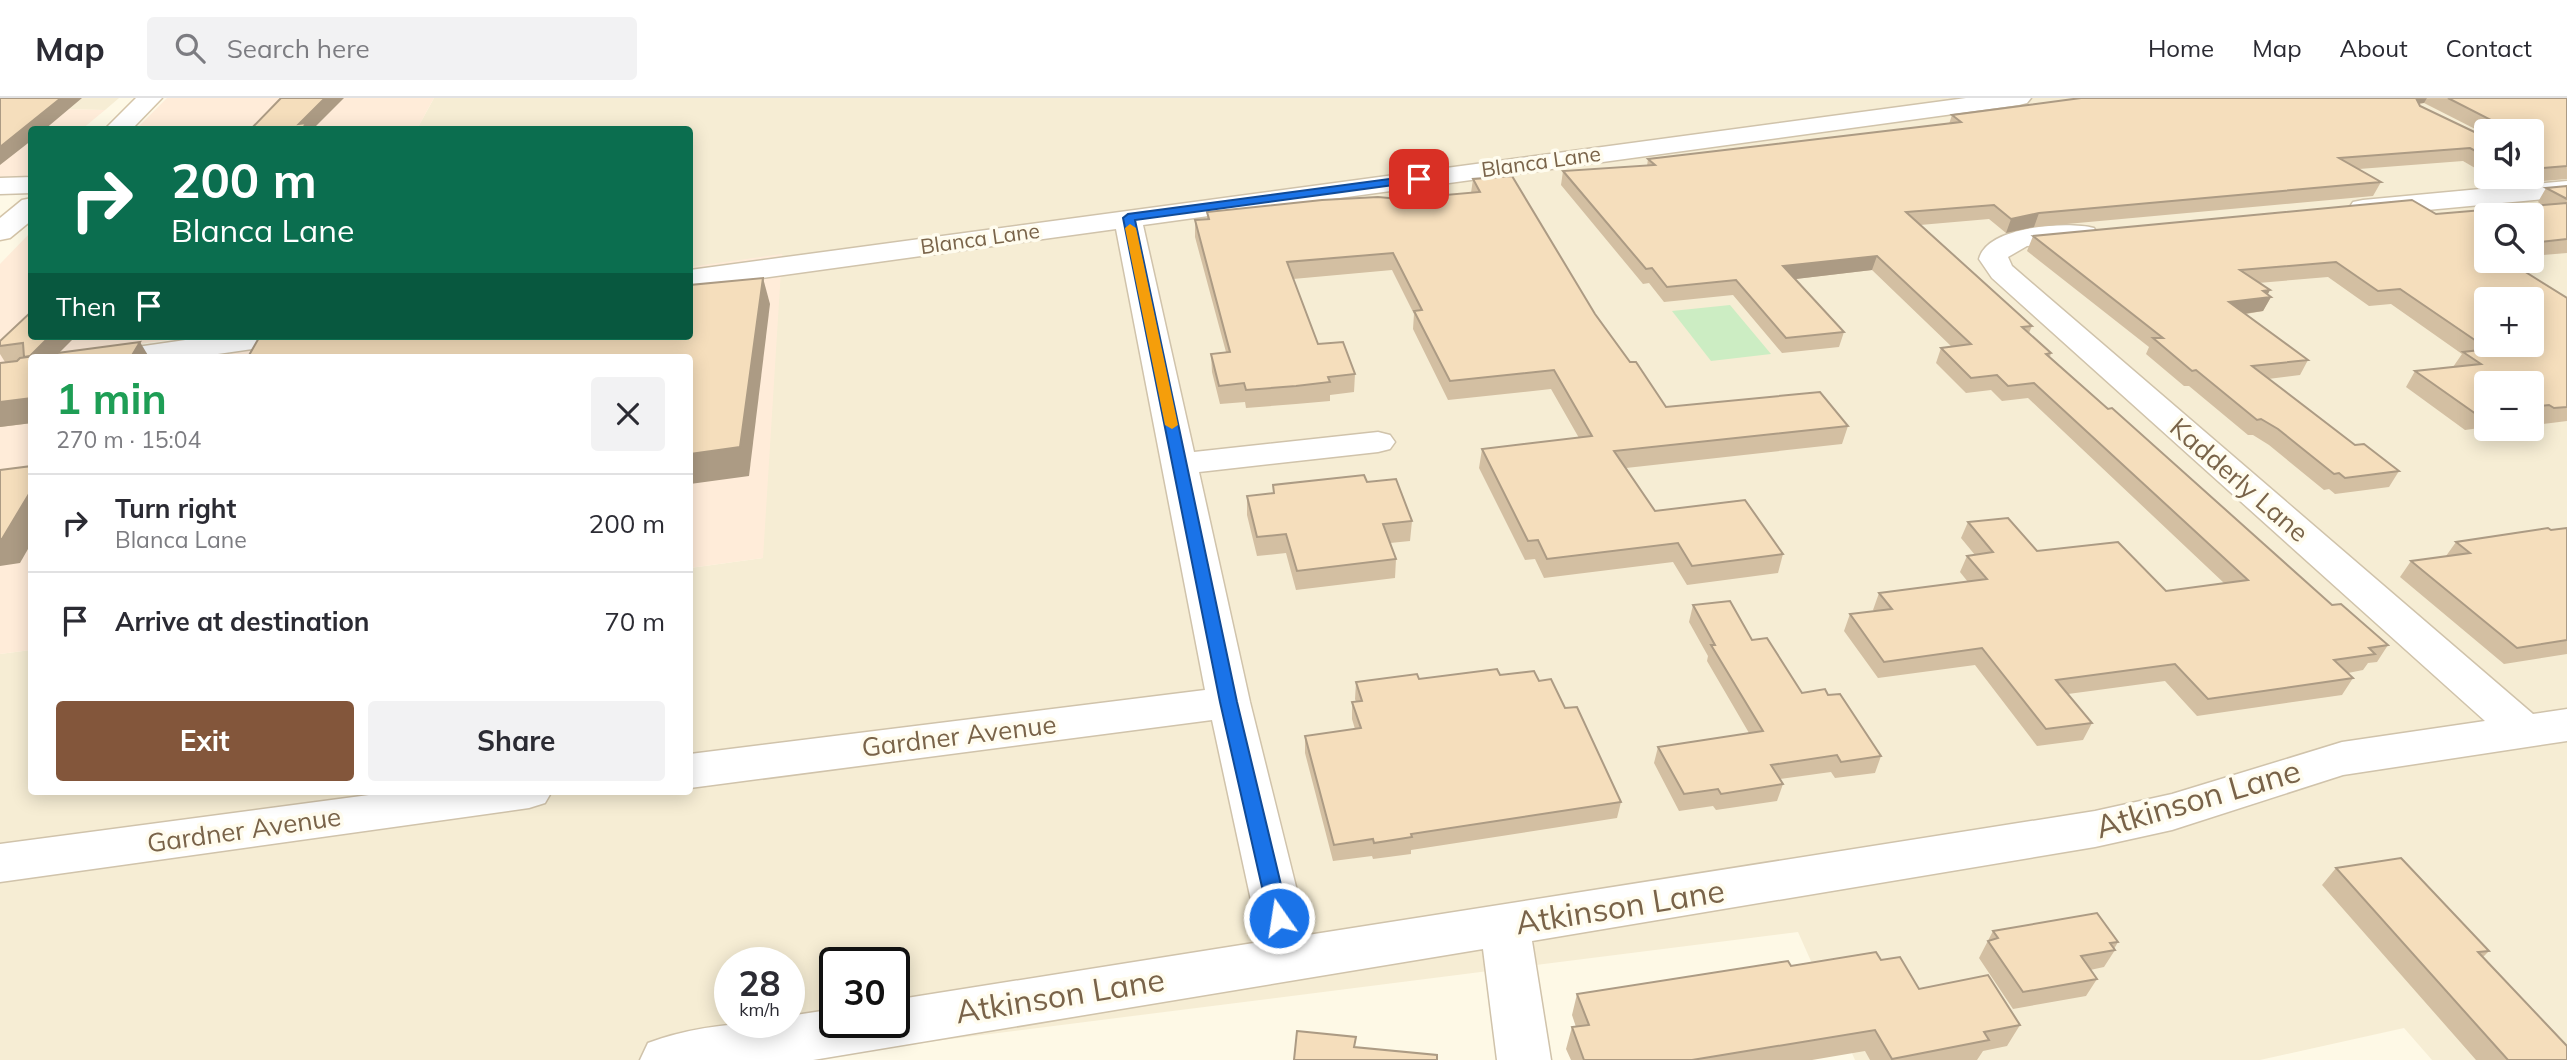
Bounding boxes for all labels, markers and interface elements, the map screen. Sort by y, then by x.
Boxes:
search box [147,17,637,80]
text: Map [35,28,105,69]
icon: search [171,29,209,67]
text: Search here [227,32,370,65]
text: Home [2148,33,2214,63]
text: Map [2252,33,2302,63]
text: About [2340,33,2408,63]
text: Contact [2446,33,2532,63]
map controls [2474,119,2544,441]
button: sound [2474,119,2544,189]
street label: Blanca Lane [1479,140,1602,182]
text: 200 m [171,149,317,210]
pin [1389,149,1449,209]
icon: right [56,154,147,245]
icon: arrive [1400,160,1438,198]
button: search [2474,203,2544,273]
text: Blanca Lane [171,210,354,250]
street label: Blanca Lane [918,217,1041,259]
icon: arrive [130,287,168,325]
button: + [2474,287,2544,357]
text: Then [56,290,116,323]
button: − [2474,371,2544,441]
text: 1 min [56,372,167,425]
button: close [591,377,665,451]
street label: Kadderly Lane [2163,410,2315,549]
text: 270 m · 15:04 [56,425,201,454]
text: Turn right [115,492,236,525]
icon: right [56,504,94,542]
text: 200 m [589,507,665,540]
text: Blanca Lane [115,525,247,554]
icon: arrive [56,602,94,640]
text: Arrive at destination [115,605,370,638]
text: 70 m [604,605,665,638]
button: Exit [56,701,354,781]
button: Share [368,701,665,781]
street label: Gardner Avenue [860,707,1058,764]
street label: Atkinson Lane [2091,750,2305,846]
street label: Gardner Avenue [145,800,343,859]
street label: Atkinson Lane [1512,870,1727,942]
position arrow [1242,881,1316,955]
speed limit sign: 30 [819,947,910,1038]
street label: Atkinson Lane [952,959,1167,1031]
text: 28 [738,961,781,1005]
text: km/h [739,998,780,1021]

